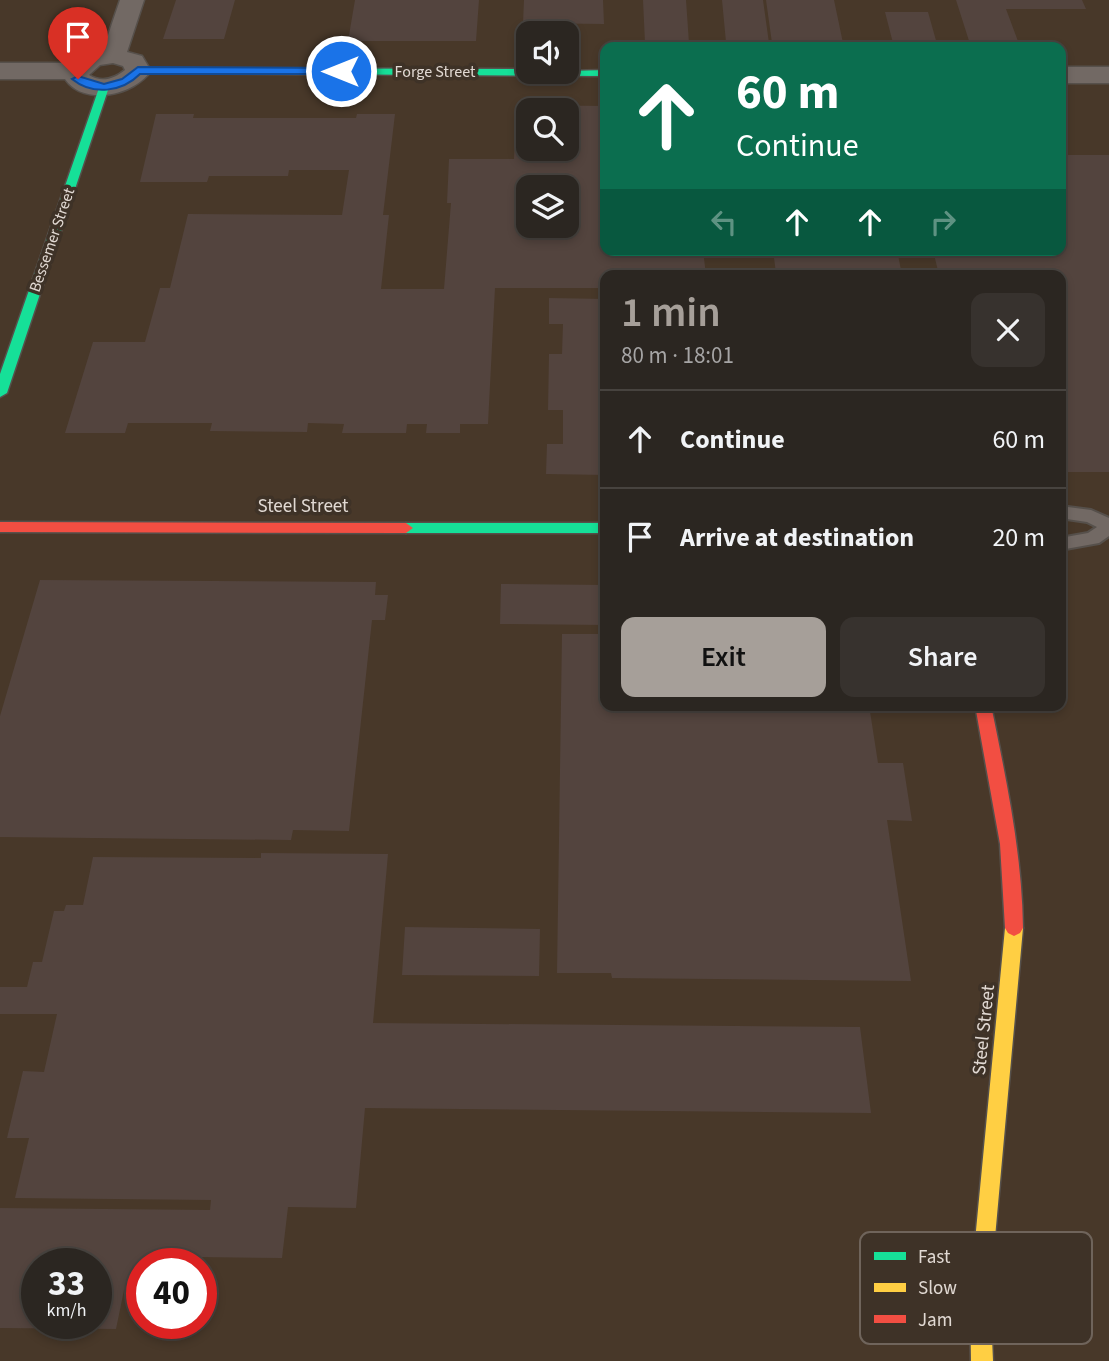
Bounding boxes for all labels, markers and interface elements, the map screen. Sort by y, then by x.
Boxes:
pin [48,7,108,79]
icon: arrive [59,18,97,56]
map controls [516,21,579,238]
button: sound [516,21,579,84]
position arrow [304,34,378,108]
text: 60 m [736,58,840,128]
street label: Forge Street [395,61,476,83]
icon: ahead [621,70,712,161]
button: search [516,98,579,161]
text: Continue [736,123,859,169]
button: layers [516,175,579,238]
street label: Bessemer Street [24,184,80,295]
icon: left [705,203,743,241]
icon: ahead [778,203,816,241]
icon: ahead [851,203,889,241]
icon: right [924,203,962,241]
text: 1 min [621,283,721,343]
button: close [971,293,1045,367]
text: 80 m · 18:01 [621,339,734,372]
icon: ahead [621,420,659,458]
text: Continue [680,421,785,458]
text: 60 m [992,421,1045,458]
street label: Steel Street [258,493,349,520]
icon: arrive [621,518,659,556]
text: Arrive at destination [680,519,914,556]
text: 20 m [992,519,1045,556]
button: Exit [621,617,826,697]
button: Share [840,617,1045,697]
street label: Steel Street [966,983,1002,1077]
legend [860,1232,1092,1344]
text: Fast [918,1244,951,1271]
speed limit sign: 40 [126,1248,217,1339]
text: 33 [48,1259,85,1309]
text: Slow [918,1275,957,1302]
text: km/h [47,1298,86,1323]
text: Jam [918,1307,952,1334]

